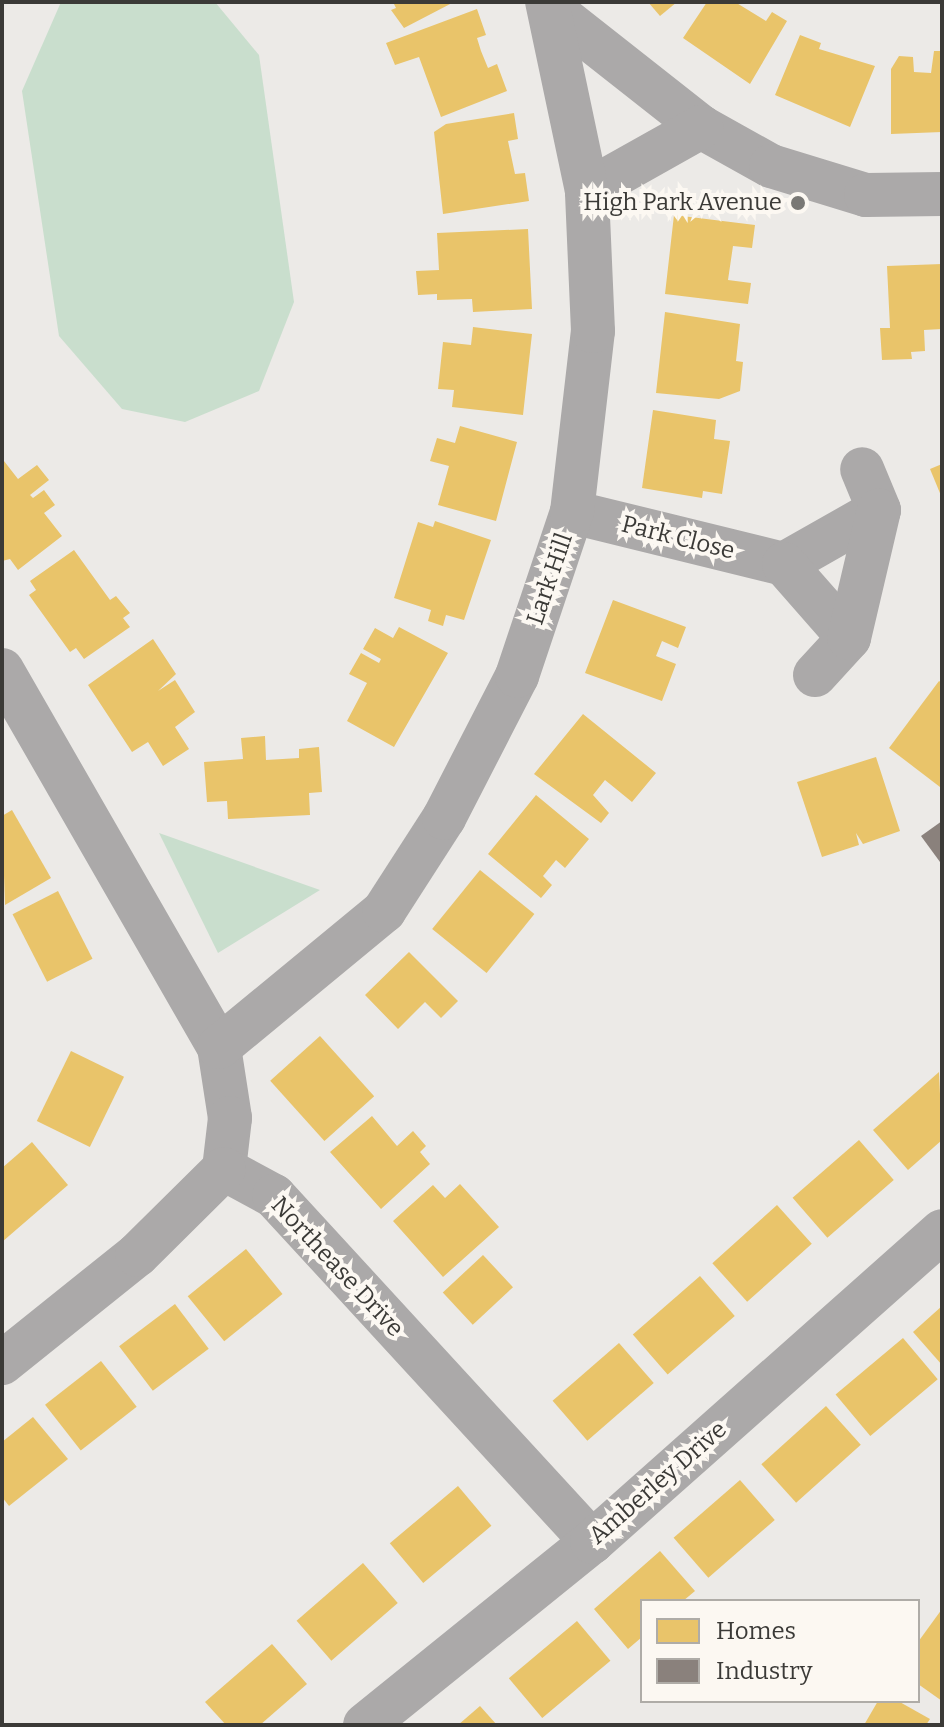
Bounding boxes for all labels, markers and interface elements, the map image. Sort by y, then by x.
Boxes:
place label: High Park Avenue [583,189,782,217]
marker: High Park Avenue [789,194,807,212]
street label: Park Close [618,510,738,566]
street label: Lark Hill [521,530,579,628]
street label: Northease Drive [265,1191,409,1343]
street label: Amberley Drive [583,1415,733,1551]
legend [640,1599,920,1703]
text: Homes [716,1617,796,1645]
text: Industry [716,1657,813,1685]

